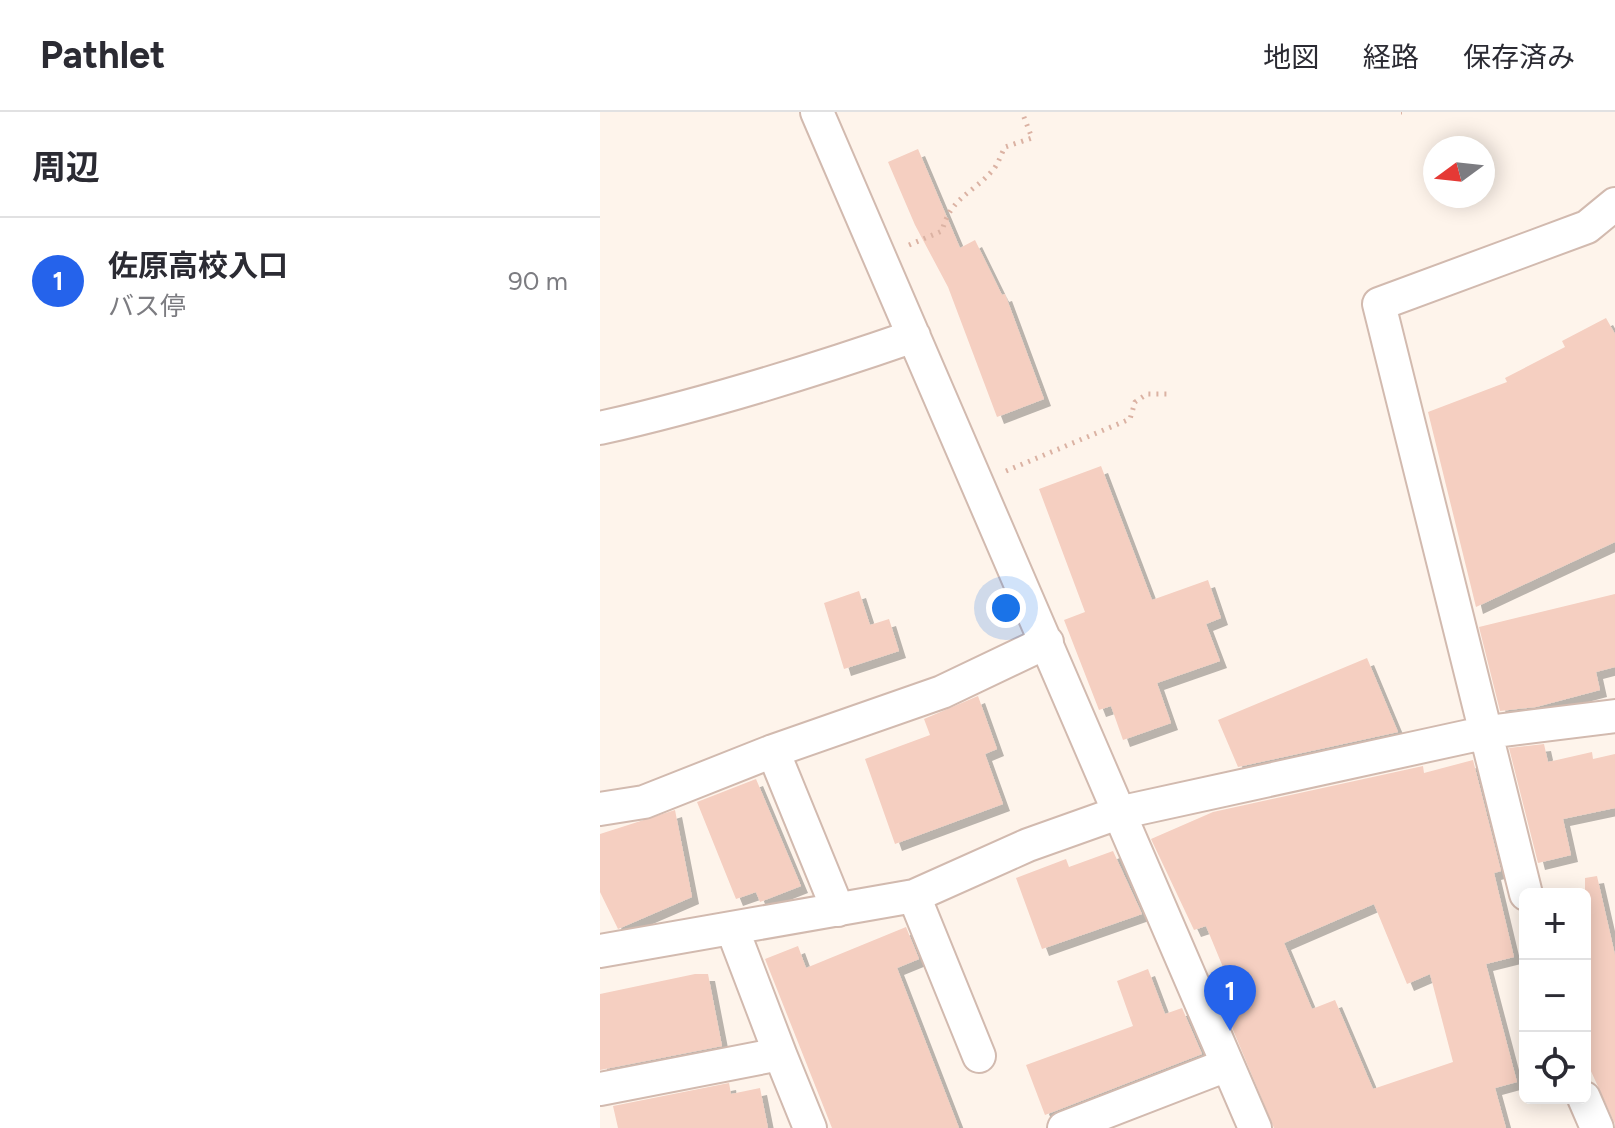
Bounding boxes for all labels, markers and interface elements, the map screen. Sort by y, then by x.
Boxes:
text: Pathlet [40,32,165,78]
text: 地図 [1263,40,1319,74]
text: 経路 [1363,40,1419,74]
text: 保存済み [1463,40,1575,74]
north arrow [1423,136,1495,208]
text: 周辺 [32,147,100,188]
text: 佐原高校入口 [108,247,288,284]
text: 1 [53,265,63,297]
text: 90 m [508,265,568,297]
text: バス停 [108,290,186,322]
your location [986,588,1026,628]
map controls [1519,888,1591,1104]
button: + [1519,888,1591,960]
button: − [1519,960,1591,1032]
pin: 1 [1204,965,1256,1031]
button: locate [1519,1032,1591,1104]

